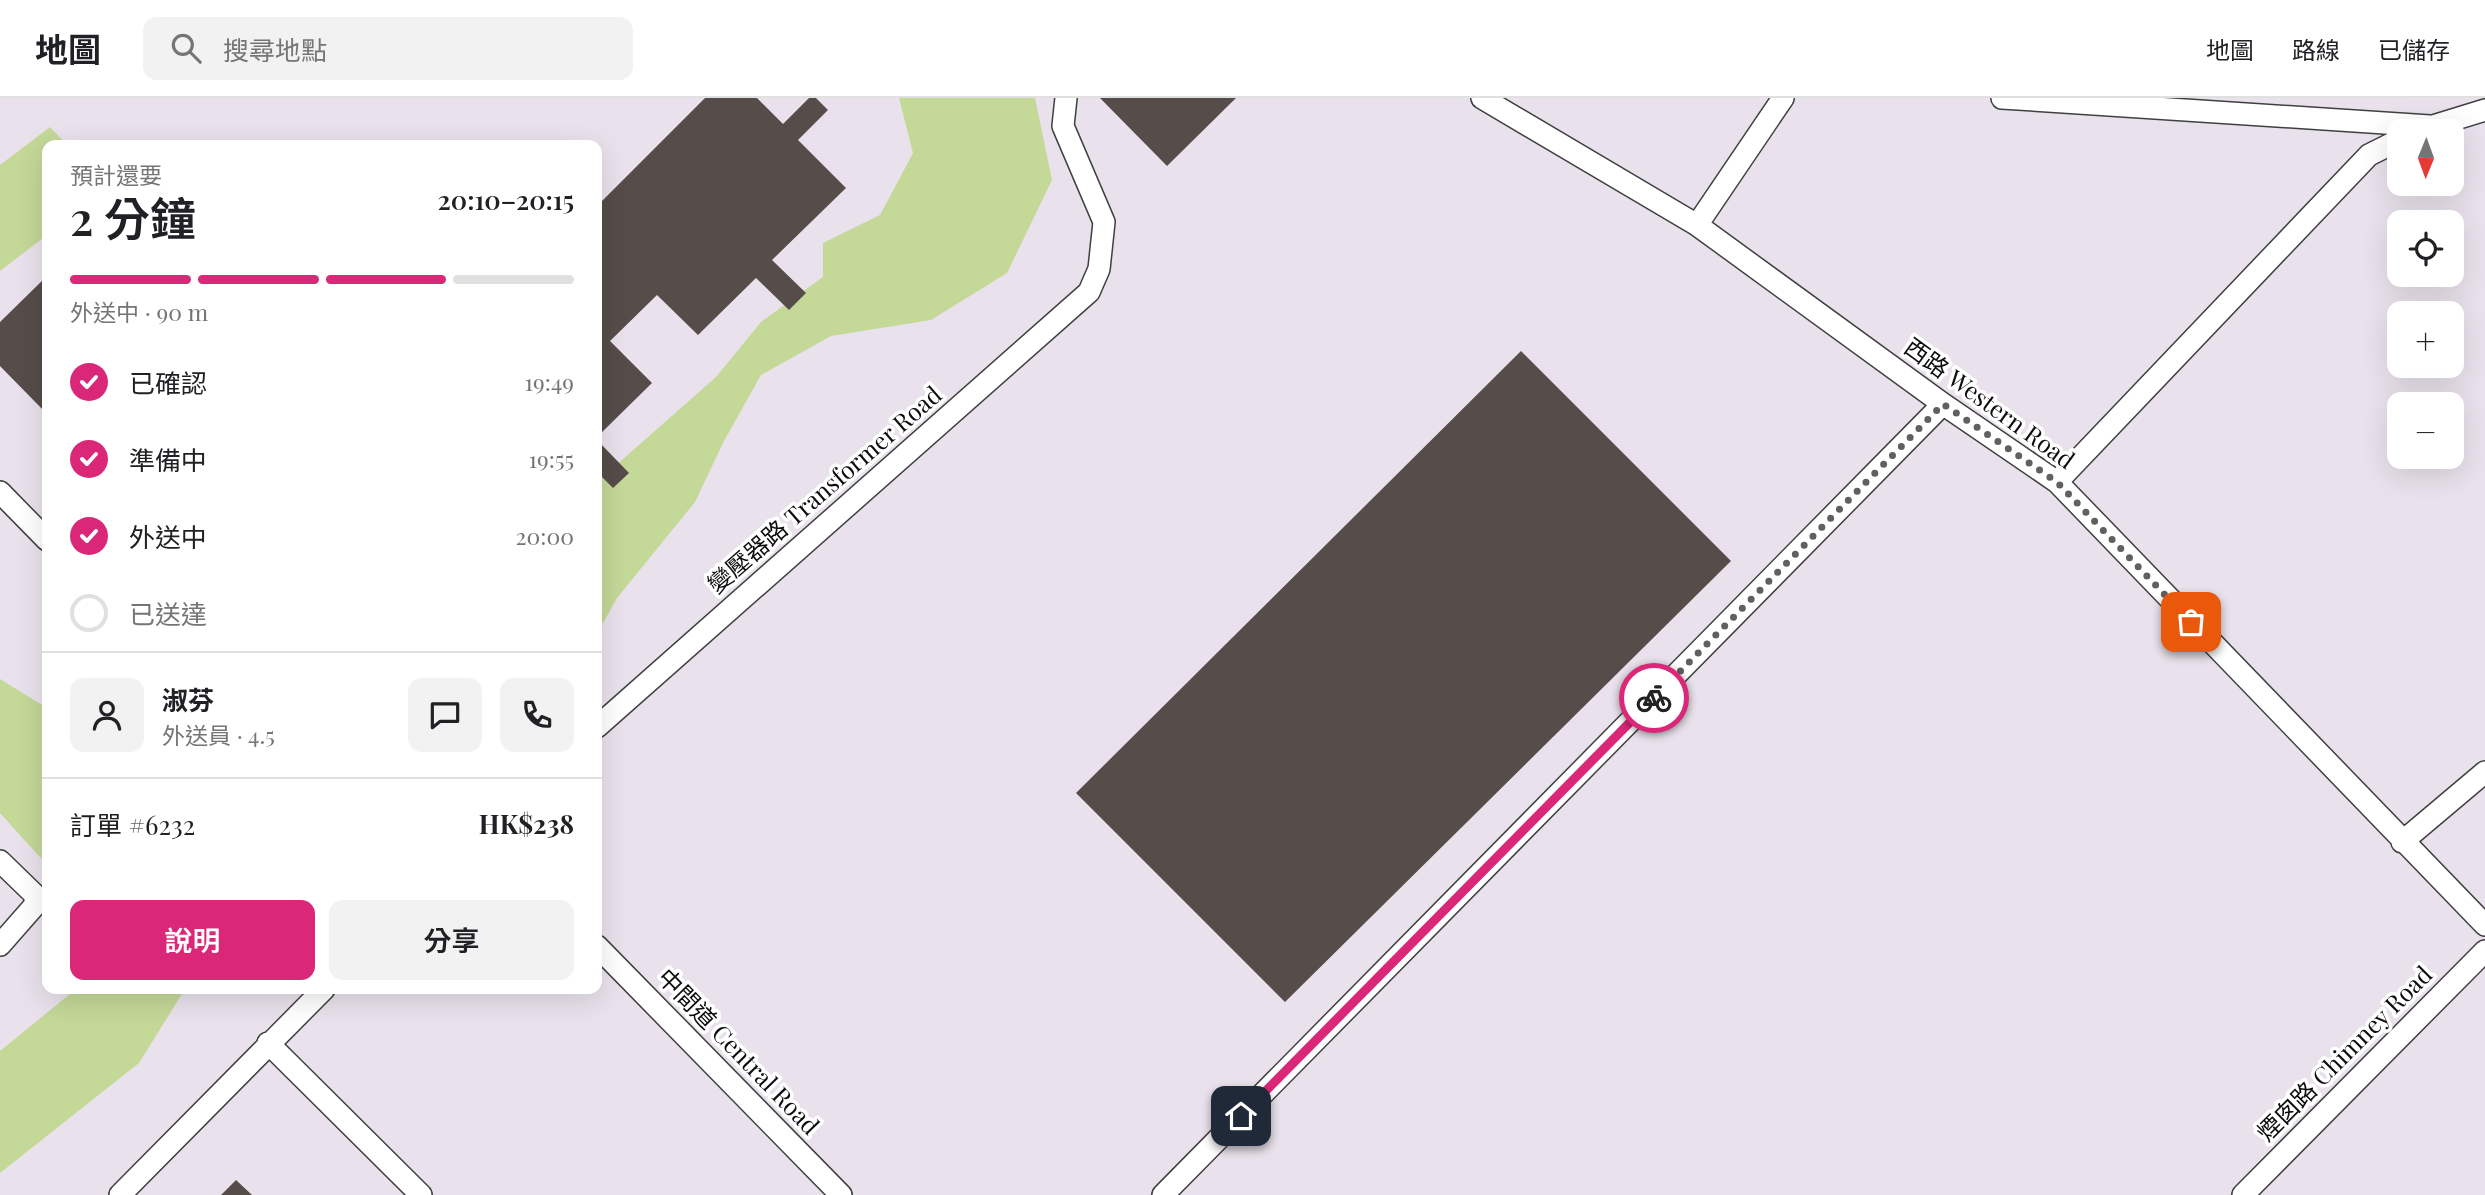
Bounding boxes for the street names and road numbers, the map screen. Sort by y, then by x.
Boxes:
street label: 西路 Western Road [1899,330,2082,475]
street label: 變壓器路 Transformer Road [700,378,947,599]
street label: 煙囱路 Chimney Road [2249,958,2438,1147]
street label: 中間道 Central Road [652,961,827,1141]

